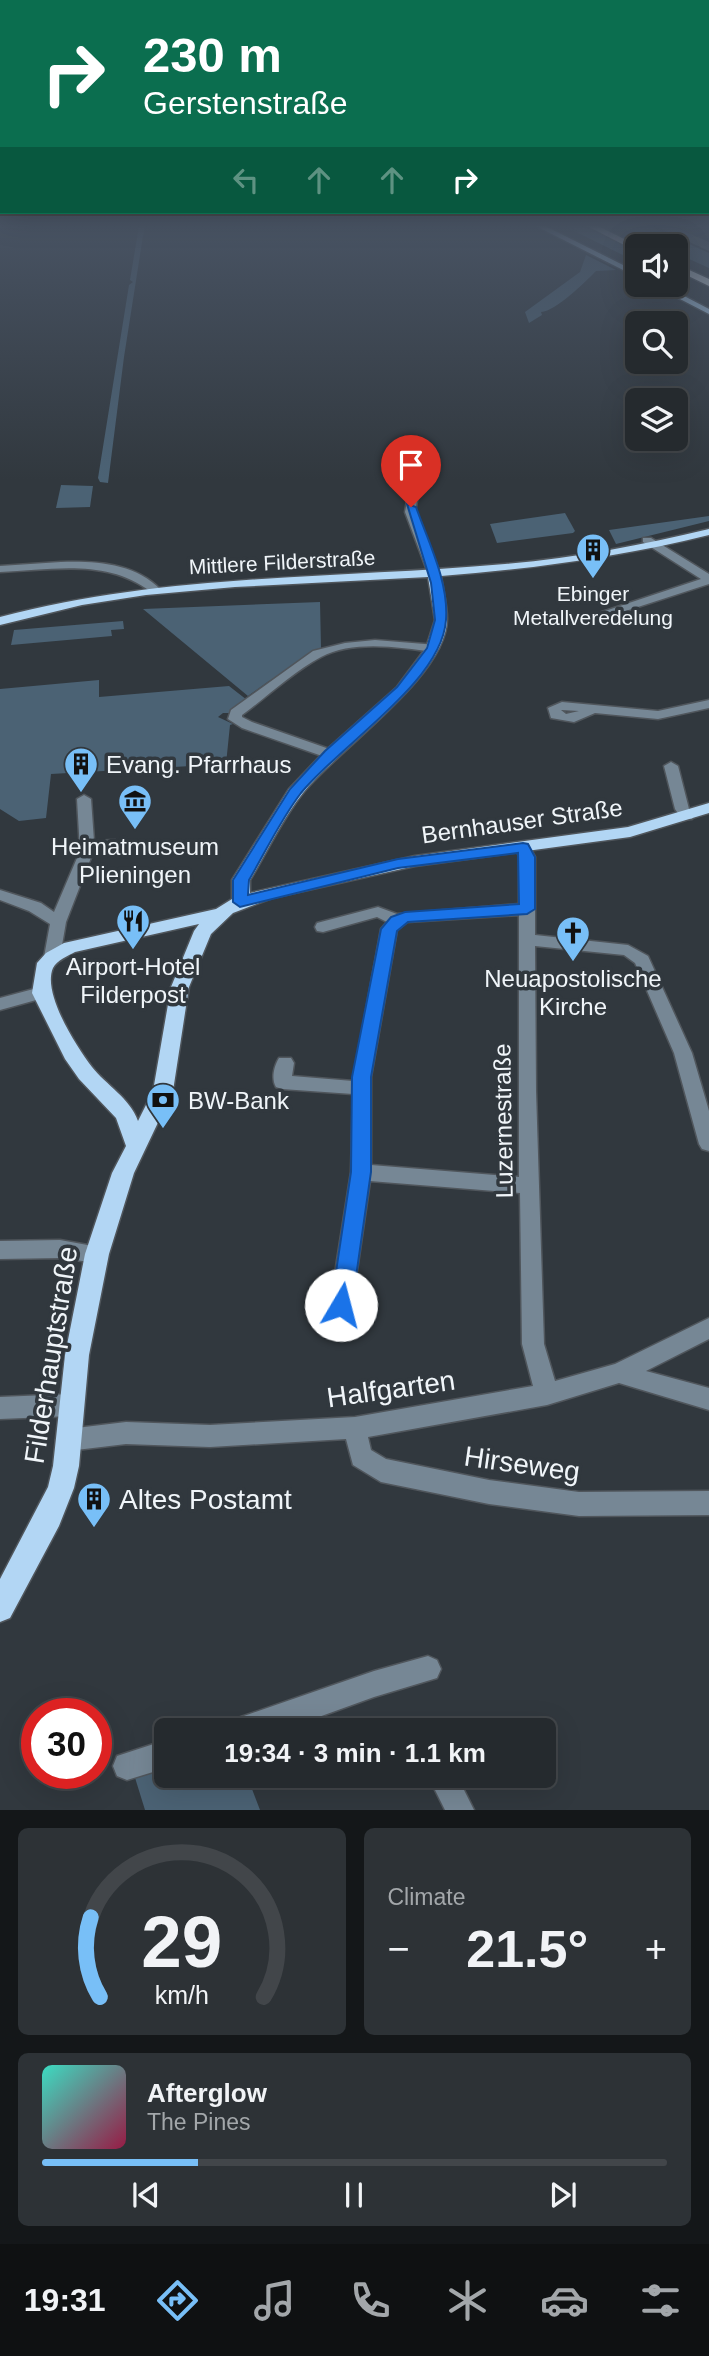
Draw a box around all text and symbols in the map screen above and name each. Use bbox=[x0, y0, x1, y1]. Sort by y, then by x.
icon: right bbox=[28, 28, 119, 119]
text: 230 m bbox=[143, 28, 282, 82]
text: Gerstenstraße bbox=[143, 85, 348, 121]
icon: left bbox=[227, 161, 265, 199]
icon: ahead bbox=[300, 161, 338, 199]
icon: ahead bbox=[373, 161, 411, 199]
icon: right bbox=[446, 161, 484, 199]
map controls bbox=[625, 234, 688, 451]
button: sound bbox=[625, 234, 688, 297]
button: search bbox=[625, 311, 688, 374]
button: layers bbox=[625, 388, 688, 451]
pin bbox=[381, 435, 441, 507]
icon: arrive bbox=[392, 446, 430, 484]
building icon: Ebinger Metallveredelung bbox=[574, 531, 612, 580]
street label: Mittlere Filderstraße bbox=[188, 546, 376, 578]
place label: Ebinger Metallveredelung bbox=[513, 582, 673, 629]
building icon: Evang. Pfarrhaus bbox=[62, 745, 100, 794]
place label: Evang. Pfarrhaus bbox=[106, 751, 291, 778]
museum icon: Heimatmuseum Plieningen bbox=[116, 782, 154, 831]
street label: Bernhauser Straße bbox=[420, 794, 624, 848]
place label: Heimatmuseum Plieningen bbox=[51, 833, 219, 888]
restaurant icon: Airport-Hotel Filderpost bbox=[114, 902, 152, 951]
church icon: Neuapostolische Kirche bbox=[554, 914, 592, 963]
place label: Airport-Hotel Filderpost bbox=[66, 953, 200, 1008]
place label: Neuapostolische Kirche bbox=[484, 965, 662, 1020]
street label: Luzernestraße bbox=[488, 1043, 518, 1199]
bank icon: BW-Bank bbox=[144, 1081, 182, 1130]
place label: BW-Bank bbox=[188, 1087, 290, 1114]
street label: Filderhauptstraße bbox=[19, 1244, 83, 1466]
position arrow bbox=[304, 1268, 378, 1342]
street label: Halfgarten bbox=[325, 1365, 457, 1413]
street label: Hirseweg bbox=[462, 1441, 582, 1487]
building icon: Altes Postamt bbox=[75, 1480, 113, 1529]
place label: Altes Postamt bbox=[119, 1484, 292, 1515]
speed limit sign: 30 bbox=[21, 1698, 112, 1789]
text: 19:34 · 3 min · 1.1 km bbox=[224, 1738, 486, 1768]
text: Climate bbox=[388, 1884, 465, 1910]
text: 29 bbox=[141, 1902, 222, 1983]
text: 21.5° bbox=[466, 1920, 588, 1978]
text: − bbox=[388, 1928, 410, 1970]
text: + bbox=[645, 1928, 667, 1970]
text: km/h bbox=[155, 1981, 209, 2009]
text: Afterglow bbox=[147, 2078, 267, 2108]
text: The Pines bbox=[147, 2109, 251, 2135]
icon: previous bbox=[127, 2176, 165, 2214]
icon: pause bbox=[335, 2176, 373, 2214]
icon: next bbox=[544, 2176, 582, 2214]
icon: directions bbox=[153, 2276, 202, 2325]
icon: music bbox=[250, 2276, 299, 2325]
icon: phone bbox=[346, 2276, 395, 2325]
icon: climate bbox=[443, 2276, 492, 2325]
icon: car bbox=[540, 2276, 589, 2325]
icon: filters bbox=[636, 2276, 685, 2325]
text: 19:31 bbox=[24, 2282, 106, 2318]

